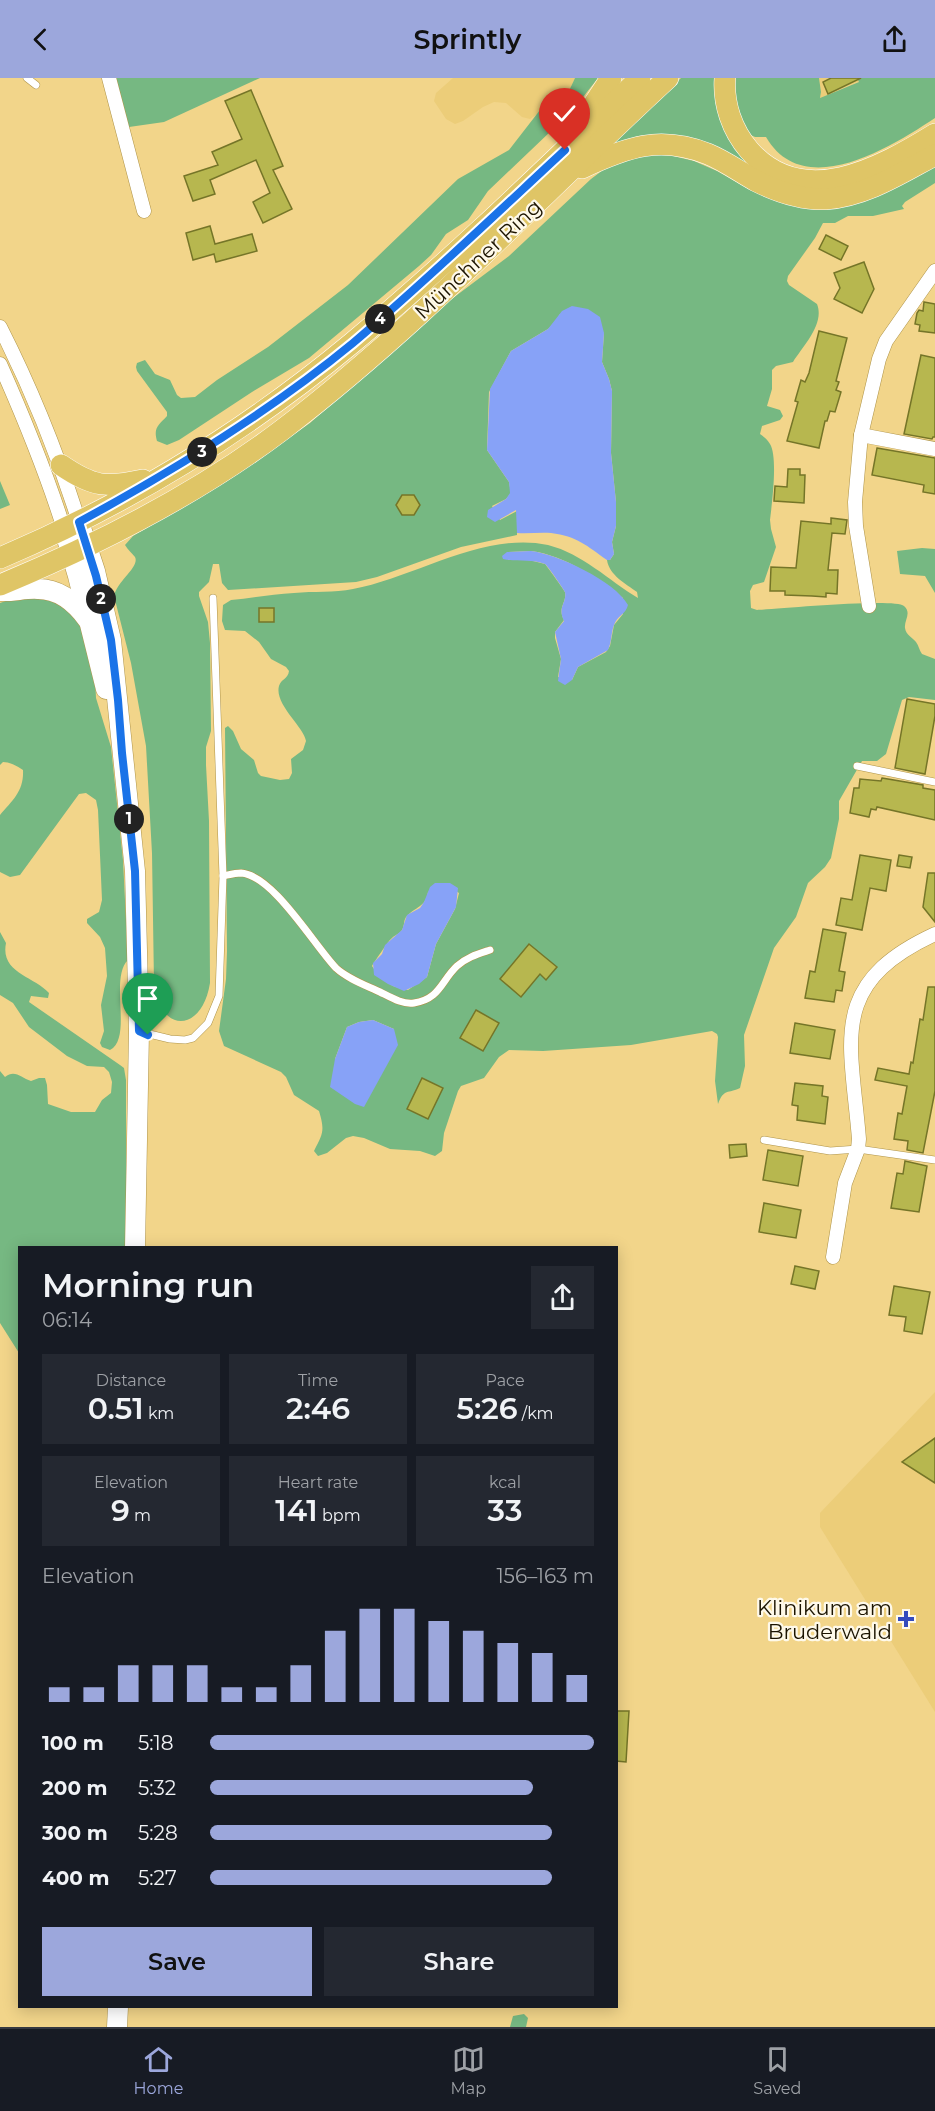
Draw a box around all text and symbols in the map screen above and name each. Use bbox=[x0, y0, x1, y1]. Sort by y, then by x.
icon: back bbox=[24, 23, 57, 56]
text: Sprintly bbox=[414, 23, 521, 56]
icon: share bbox=[878, 23, 911, 56]
pin bbox=[539, 88, 590, 150]
icon: check bbox=[548, 97, 581, 130]
street label: Münchner Ring bbox=[409, 194, 547, 324]
pin: 4 bbox=[365, 304, 395, 334]
text: 4 bbox=[374, 309, 386, 328]
pin: 3 bbox=[187, 437, 217, 467]
text: 3 bbox=[197, 442, 207, 461]
pin: 2 bbox=[86, 584, 116, 614]
text: 2 bbox=[96, 589, 106, 608]
pin: 1 bbox=[114, 804, 144, 834]
text: 1 bbox=[126, 809, 132, 828]
pin bbox=[122, 973, 173, 1035]
icon: arrive bbox=[131, 982, 164, 1015]
text: Morning run bbox=[42, 1265, 254, 1305]
button: share bbox=[531, 1266, 594, 1329]
text: 06:14 bbox=[42, 1308, 92, 1332]
text: Distance bbox=[96, 1371, 166, 1390]
text: Time bbox=[298, 1371, 338, 1390]
text: Pace bbox=[485, 1371, 525, 1390]
text: 0.51 bbox=[88, 1390, 144, 1427]
text: 2:46 bbox=[286, 1390, 350, 1427]
text: 5:26 bbox=[456, 1390, 518, 1427]
text: km bbox=[144, 1404, 174, 1423]
text: /km bbox=[518, 1404, 554, 1423]
text: Elevation bbox=[94, 1473, 168, 1492]
text: Heart rate bbox=[278, 1473, 358, 1492]
text: kcal bbox=[489, 1473, 521, 1492]
text: 9 bbox=[111, 1492, 130, 1529]
text: 141 bbox=[275, 1492, 318, 1529]
text: 33 bbox=[488, 1492, 522, 1529]
text: m bbox=[130, 1506, 151, 1525]
text: bpm bbox=[318, 1506, 361, 1525]
text: Elevation bbox=[42, 1564, 134, 1588]
text: 156–163 m bbox=[496, 1564, 594, 1588]
place label: Klinikum am Bruderwald bbox=[757, 1595, 892, 1644]
marker: Klinikum am Bruderwald bbox=[897, 1610, 915, 1628]
text: 100 m bbox=[42, 1731, 104, 1755]
text: 5:18 bbox=[138, 1731, 174, 1755]
text: 200 m bbox=[42, 1776, 108, 1800]
text: 5:32 bbox=[138, 1776, 176, 1800]
text: 300 m bbox=[42, 1821, 108, 1845]
text: 5:28 bbox=[138, 1821, 178, 1845]
text: 400 m bbox=[42, 1866, 110, 1890]
text: 5:27 bbox=[138, 1866, 177, 1890]
button: Save bbox=[42, 1927, 312, 1996]
button: Share bbox=[324, 1927, 594, 1996]
tab: Home bbox=[134, 2043, 183, 2098]
tab: Map bbox=[451, 2043, 486, 2098]
tab: Saved bbox=[753, 2043, 801, 2098]

